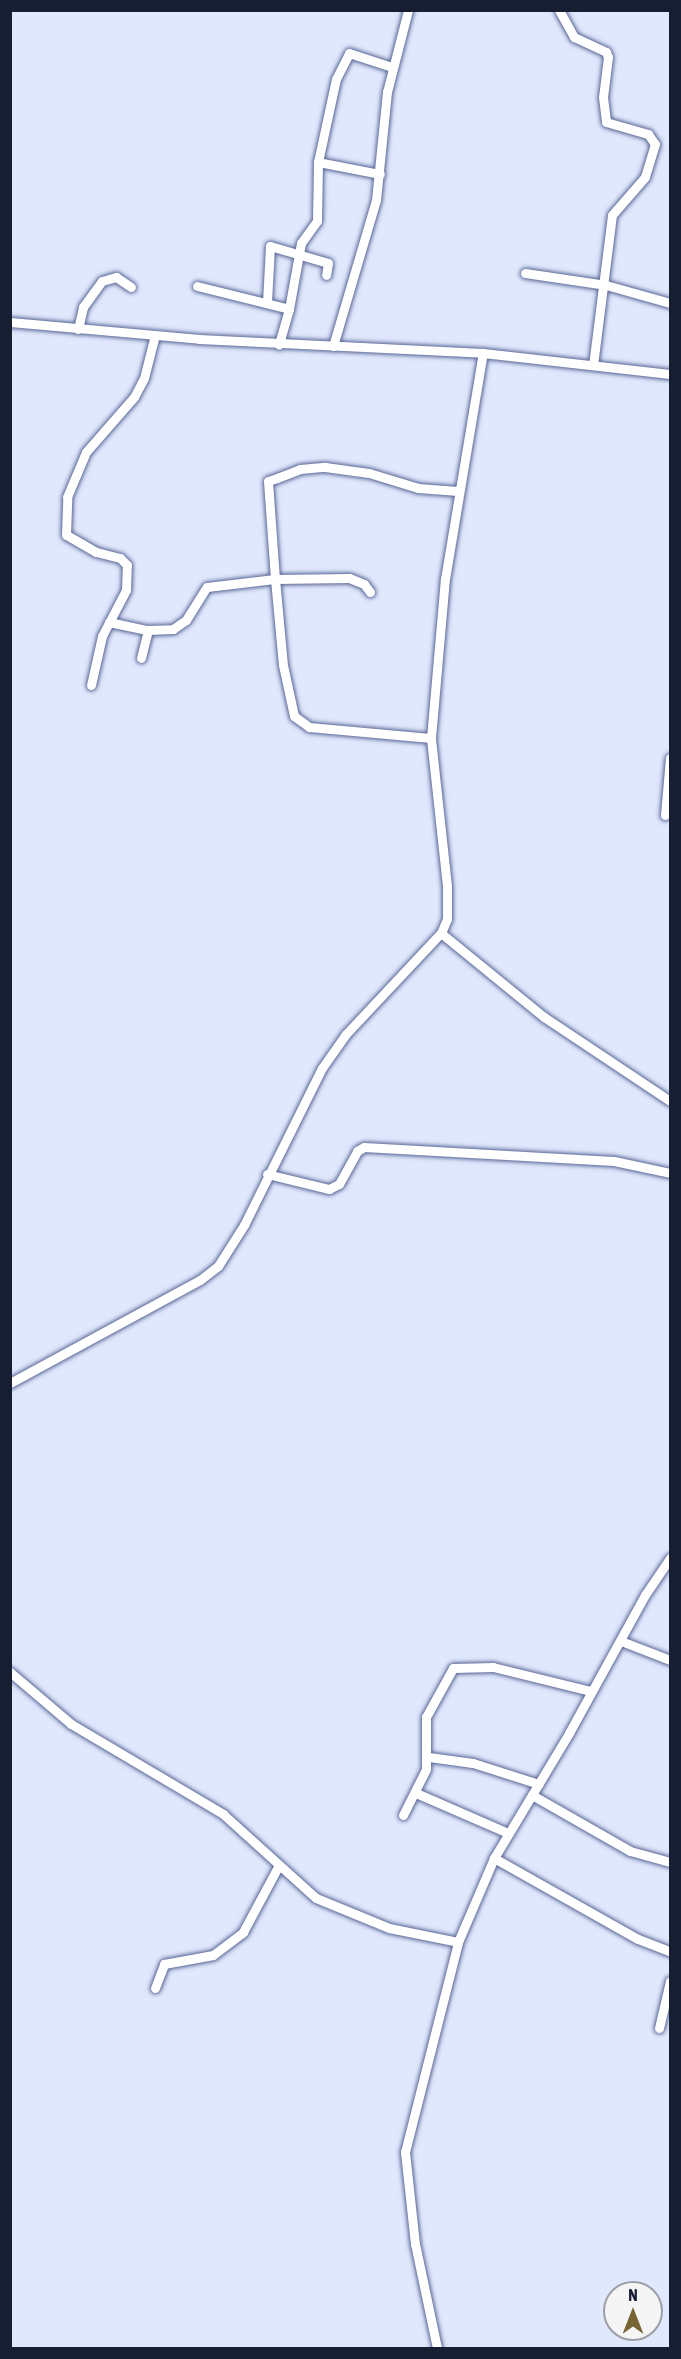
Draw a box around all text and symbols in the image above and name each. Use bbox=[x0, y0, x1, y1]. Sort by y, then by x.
north arrow bbox=[603, 2281, 663, 2341]
text: N bbox=[628, 2286, 638, 2304]

